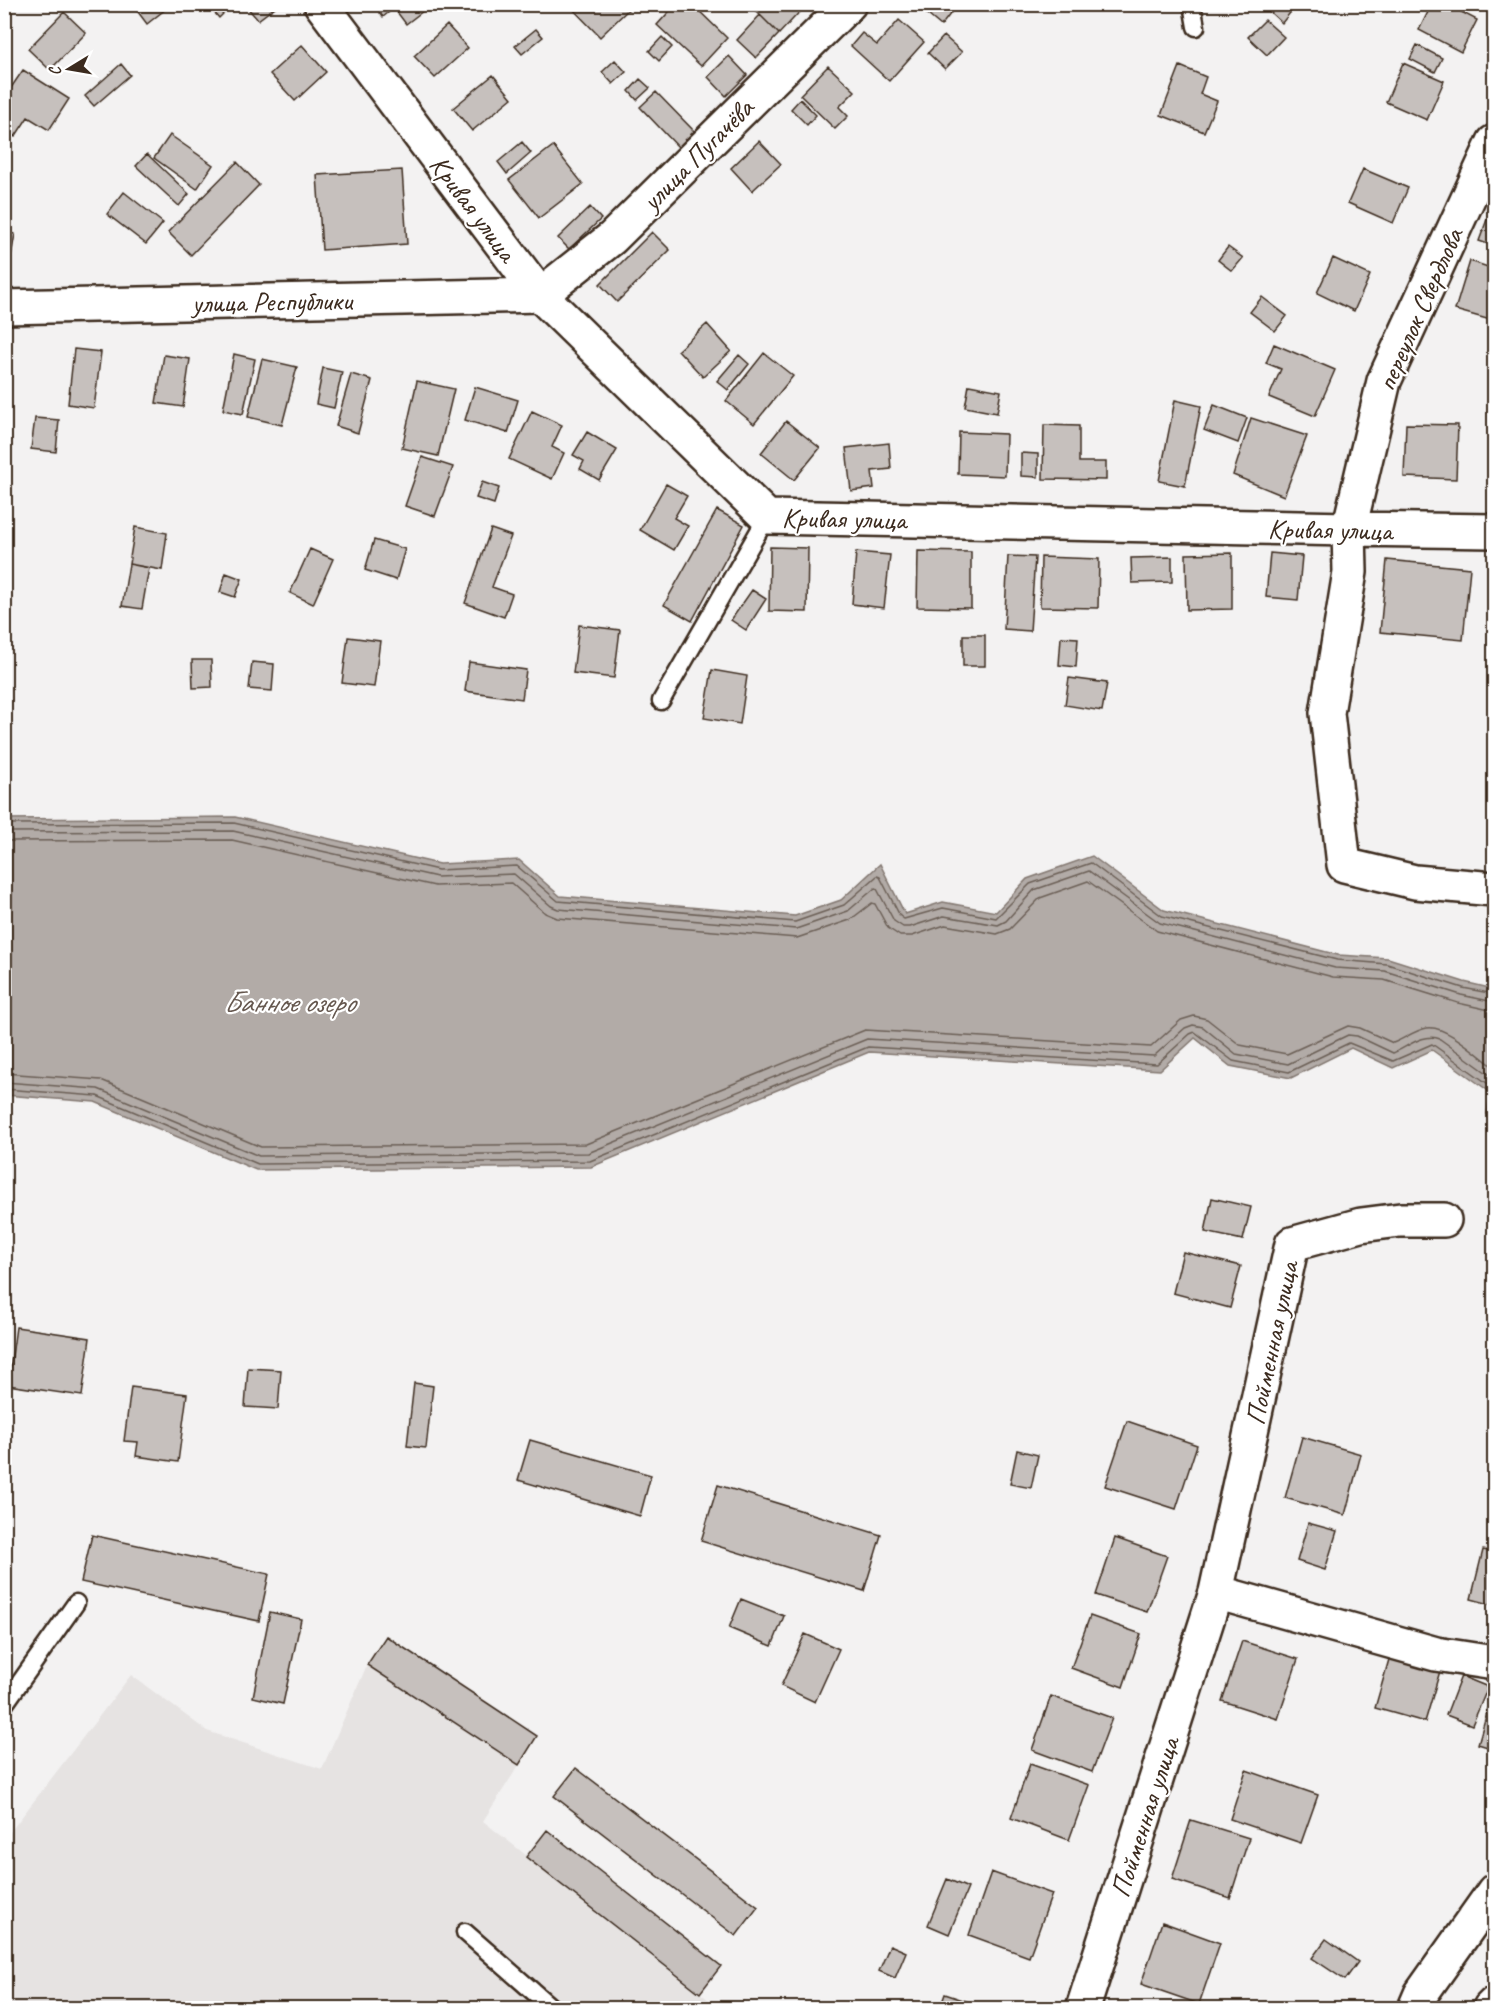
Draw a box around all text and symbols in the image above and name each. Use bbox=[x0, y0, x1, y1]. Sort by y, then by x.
north arrow bbox=[39, 39, 99, 99]
text: С bbox=[44, 64, 66, 77]
street label: улица Пугачёва bbox=[632, 90, 762, 219]
street label: Кривая улица bbox=[422, 148, 527, 271]
street label: переулок Свердлова bbox=[1368, 221, 1472, 396]
street label: улица Республики bbox=[190, 283, 354, 320]
street label: Кривая улица bbox=[782, 500, 909, 537]
street label: Кривая улица bbox=[1268, 511, 1395, 548]
water label: Банное озеро bbox=[224, 983, 358, 1021]
street label: Пойменная улица bbox=[1237, 1256, 1306, 1428]
street label: Пойменная улица bbox=[1102, 1730, 1188, 1902]

